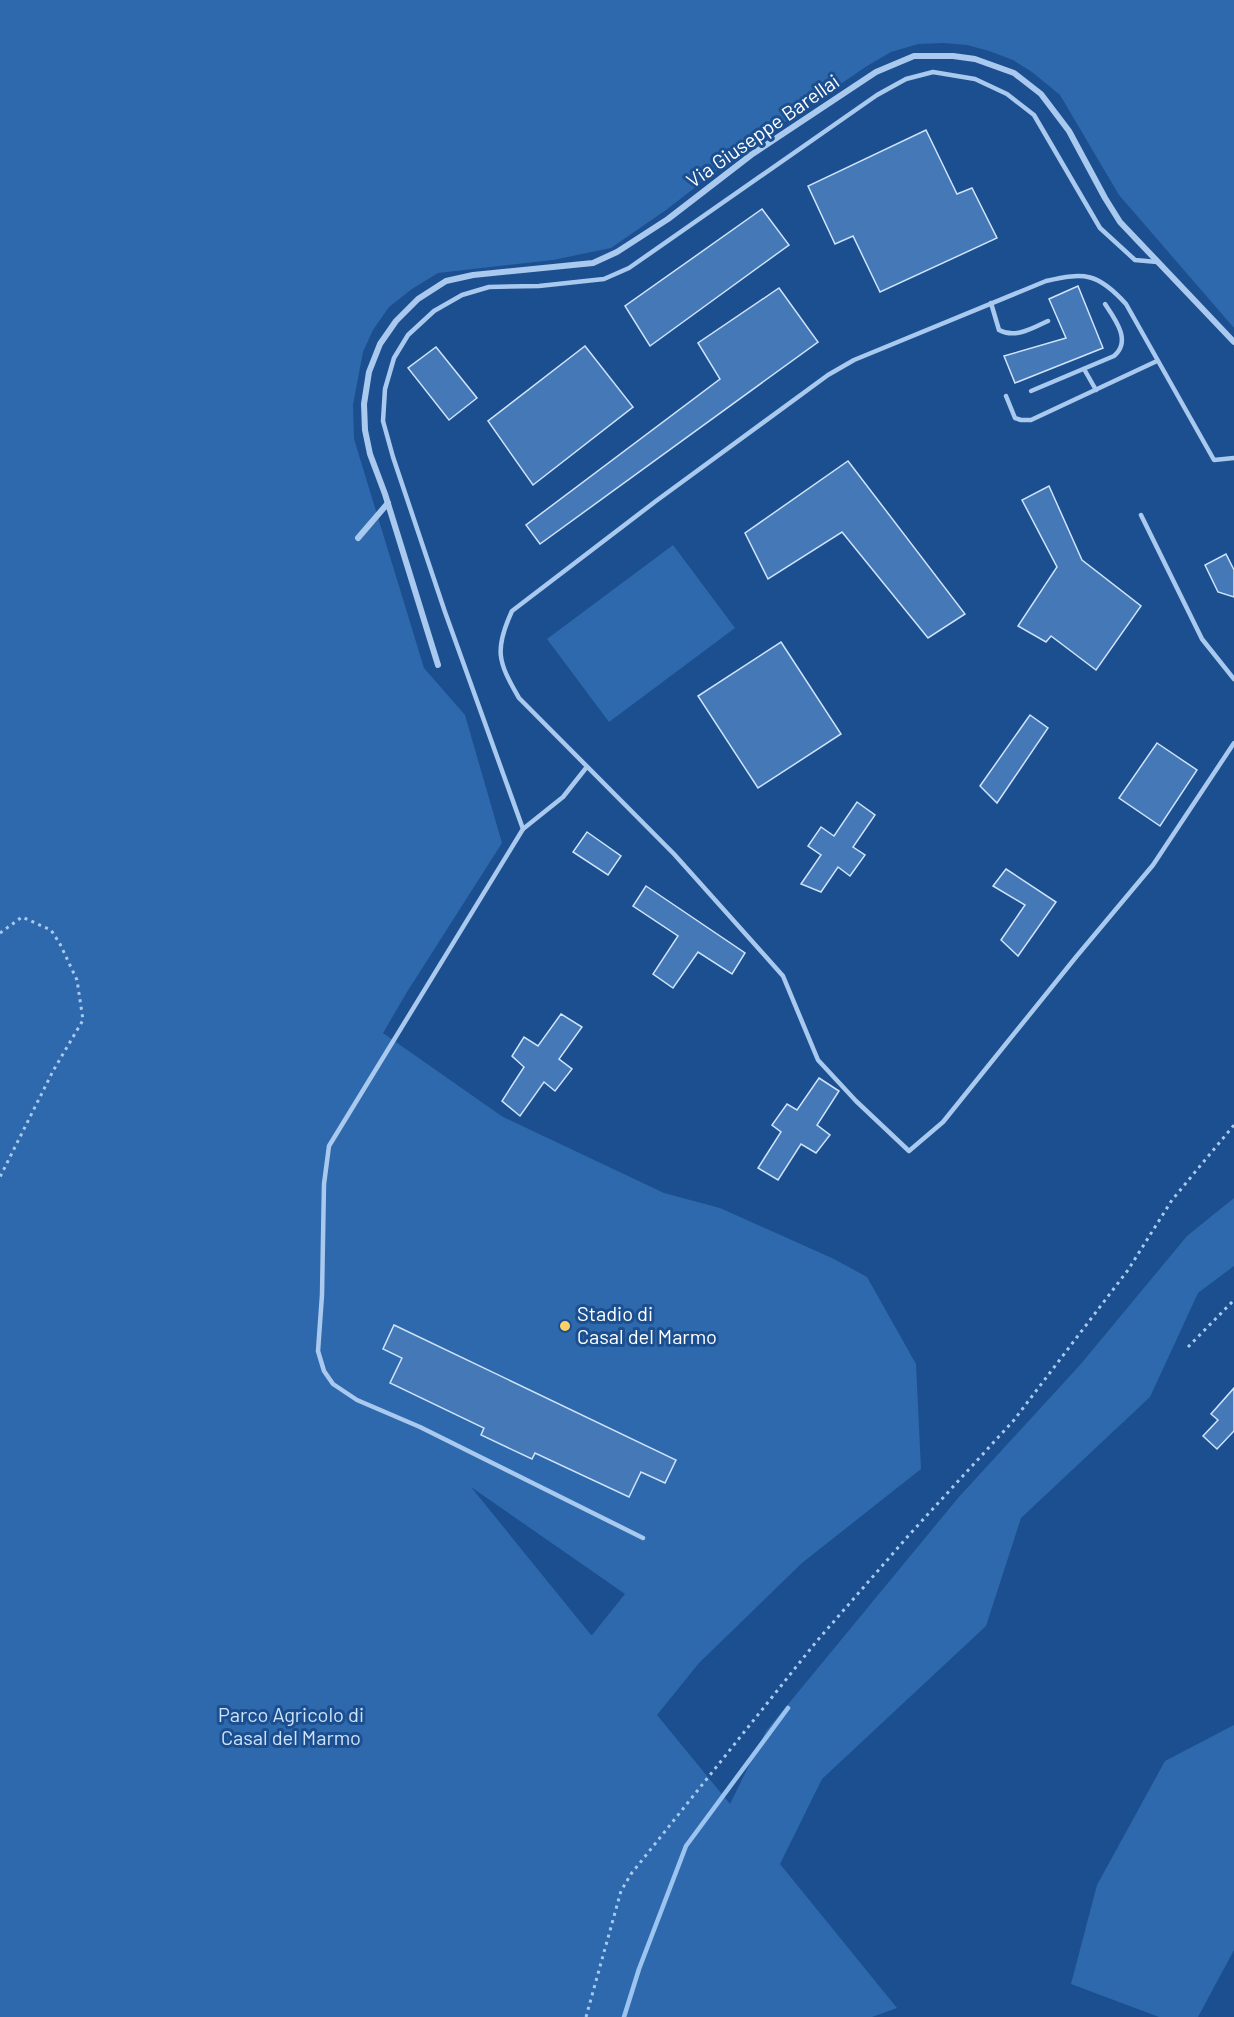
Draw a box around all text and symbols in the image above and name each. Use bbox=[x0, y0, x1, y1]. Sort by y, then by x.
street label: Via Giuseppe Barellai bbox=[681, 68, 843, 192]
place label: Stadio di Casal del Marmo bbox=[577, 1301, 717, 1348]
marker: Stadio di Casal del Marmo bbox=[558, 1319, 572, 1333]
park label: Parco Agricolo di Casal del Marmo bbox=[218, 1702, 364, 1749]

